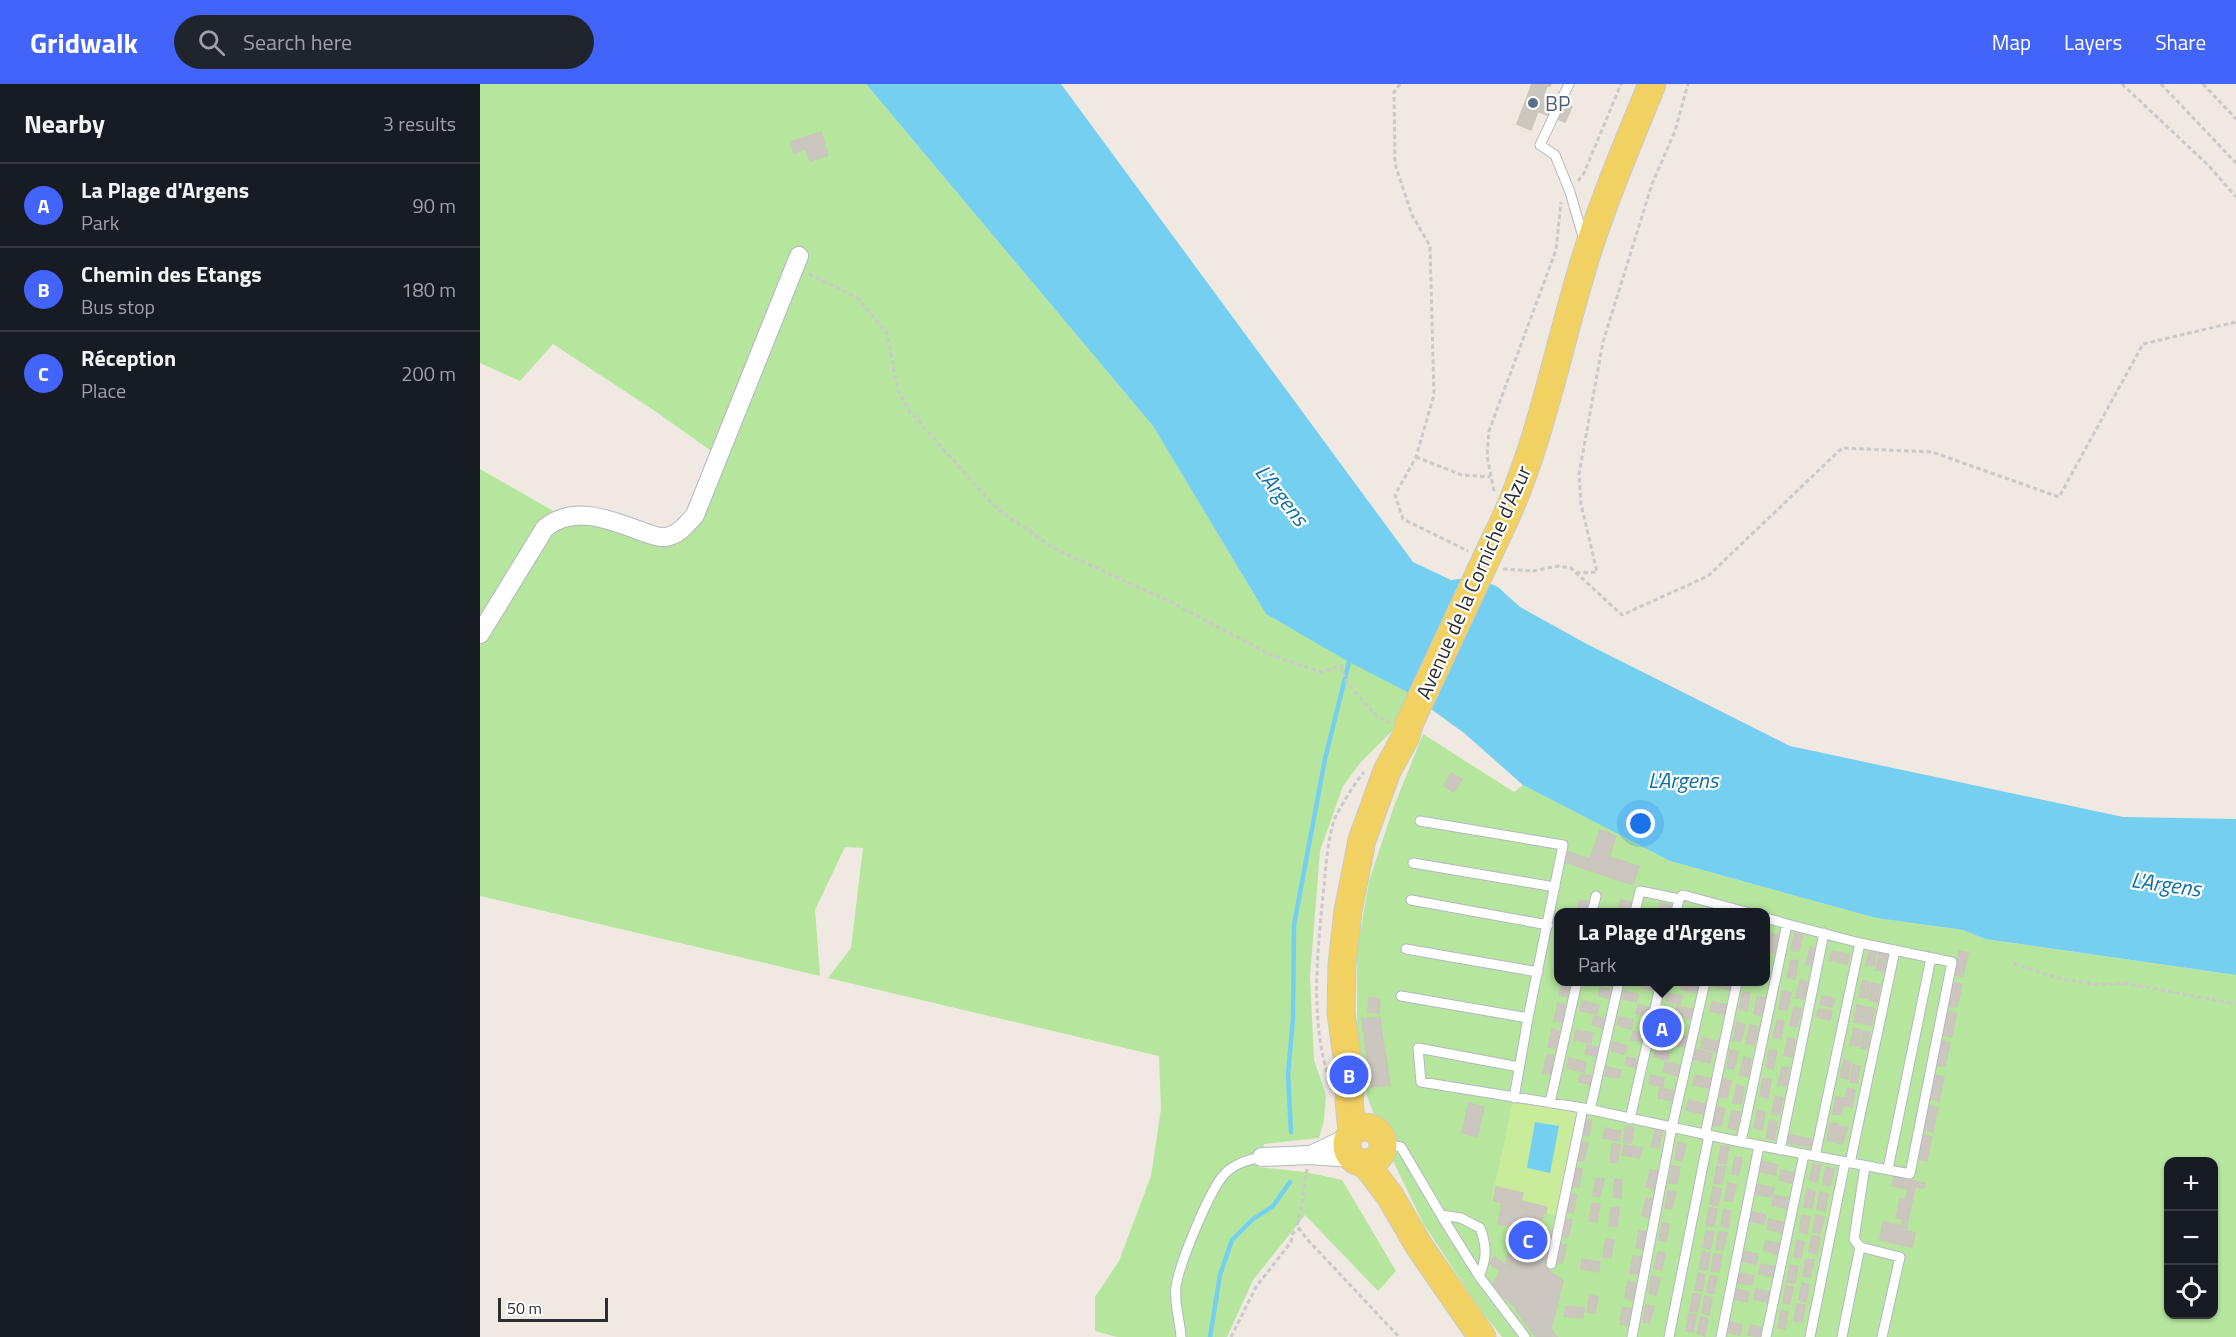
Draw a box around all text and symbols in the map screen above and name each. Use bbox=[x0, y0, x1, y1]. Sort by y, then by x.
search box bbox=[174, 15, 594, 69]
text: Gridwalk bbox=[30, 21, 138, 64]
text: Search here bbox=[243, 25, 352, 59]
icon: search bbox=[195, 26, 228, 59]
text: Map bbox=[1992, 26, 2031, 58]
text: Layers bbox=[2064, 26, 2122, 58]
text: Share bbox=[2155, 26, 2206, 58]
place label: BP bbox=[1545, 87, 1570, 119]
marker: BP bbox=[1526, 96, 1540, 110]
text: Nearby bbox=[24, 104, 105, 143]
text: 3 results bbox=[383, 108, 456, 139]
text: La Plage d'Argens bbox=[81, 173, 249, 207]
text: A bbox=[37, 190, 50, 221]
text: 90 m bbox=[412, 190, 456, 221]
text: Park bbox=[81, 207, 119, 238]
text: Chemin des Etangs bbox=[81, 257, 262, 291]
text: B bbox=[37, 274, 50, 305]
text: 180 m bbox=[401, 274, 456, 305]
text: Bus stop bbox=[81, 291, 155, 322]
text: Réception bbox=[81, 341, 176, 375]
text: C bbox=[38, 358, 49, 389]
text: 200 m bbox=[401, 358, 456, 389]
text: Place bbox=[81, 375, 126, 406]
water label: L'Argens bbox=[1247, 457, 1318, 534]
street label: Avenue de la Corniche d'Azur bbox=[1407, 460, 1539, 704]
water label: L'Argens bbox=[1648, 763, 1720, 797]
your location bbox=[1626, 809, 1655, 838]
water label: L'Argens bbox=[2129, 862, 2205, 906]
popup bbox=[1554, 908, 1770, 986]
text: La Plage d'Argens bbox=[1578, 915, 1746, 949]
text: Park bbox=[1578, 949, 1616, 980]
pin: A bbox=[1642, 1006, 1682, 1050]
pin: B bbox=[1330, 1052, 1368, 1098]
map controls bbox=[2164, 1157, 2218, 1319]
button: + bbox=[2164, 1157, 2218, 1211]
button: − bbox=[2164, 1211, 2218, 1265]
pin: C bbox=[1508, 1218, 1548, 1262]
button: locate bbox=[2164, 1265, 2218, 1319]
scale bar bbox=[498, 1295, 608, 1322]
text: 50 m bbox=[507, 1296, 542, 1320]

